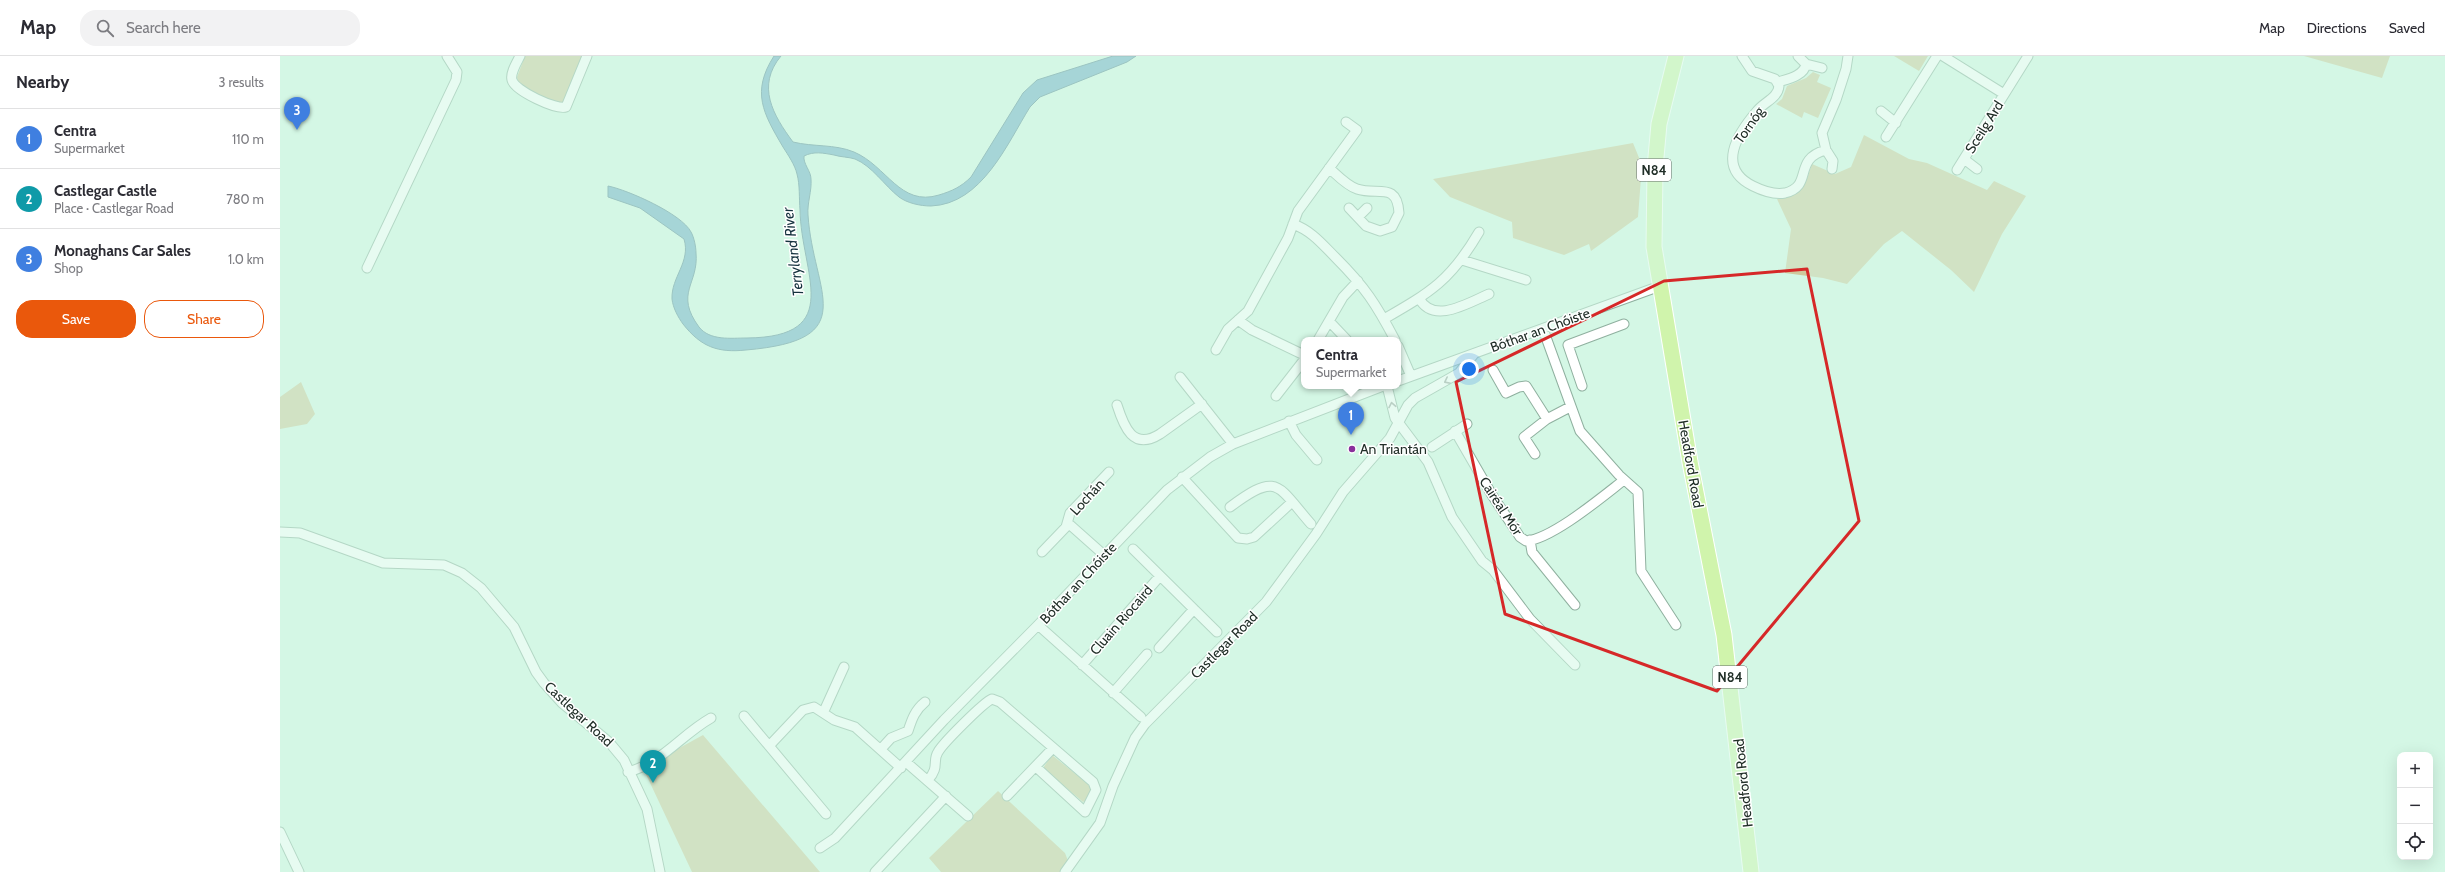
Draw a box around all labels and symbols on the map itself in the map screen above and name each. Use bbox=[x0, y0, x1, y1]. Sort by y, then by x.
pin: 3 bbox=[284, 97, 310, 130]
street label: Sceilg Ard bbox=[1961, 97, 2007, 157]
street label: Tornóg bbox=[1730, 102, 1769, 147]
road number: N84 bbox=[1637, 159, 1671, 181]
water label: Terryland River bbox=[778, 205, 807, 297]
street label: Bóthar an Chóiste bbox=[1488, 304, 1592, 356]
your location bbox=[1459, 359, 1479, 379]
one-way arrow bbox=[1443, 376, 1451, 384]
pin: 1 bbox=[1338, 402, 1364, 435]
one-way arrow bbox=[1389, 402, 1397, 408]
street label: Headford Road bbox=[1674, 419, 1708, 509]
place label: An Triantán bbox=[1360, 440, 1427, 458]
marker: An Triantán bbox=[1347, 444, 1357, 454]
street label: Cairéal Mór bbox=[1475, 473, 1527, 539]
street label: Lochán bbox=[1066, 475, 1108, 519]
street label: Bóthar an Chóiste bbox=[1036, 539, 1120, 627]
street label: Cluain Riocaird bbox=[1086, 581, 1156, 659]
street label: Castlegar Road bbox=[1187, 608, 1261, 682]
road number: N84 bbox=[1713, 666, 1747, 688]
street label: Castlegar Road bbox=[541, 677, 617, 751]
street label: Headford Road bbox=[1729, 738, 1757, 828]
pin: 2 bbox=[640, 750, 666, 783]

